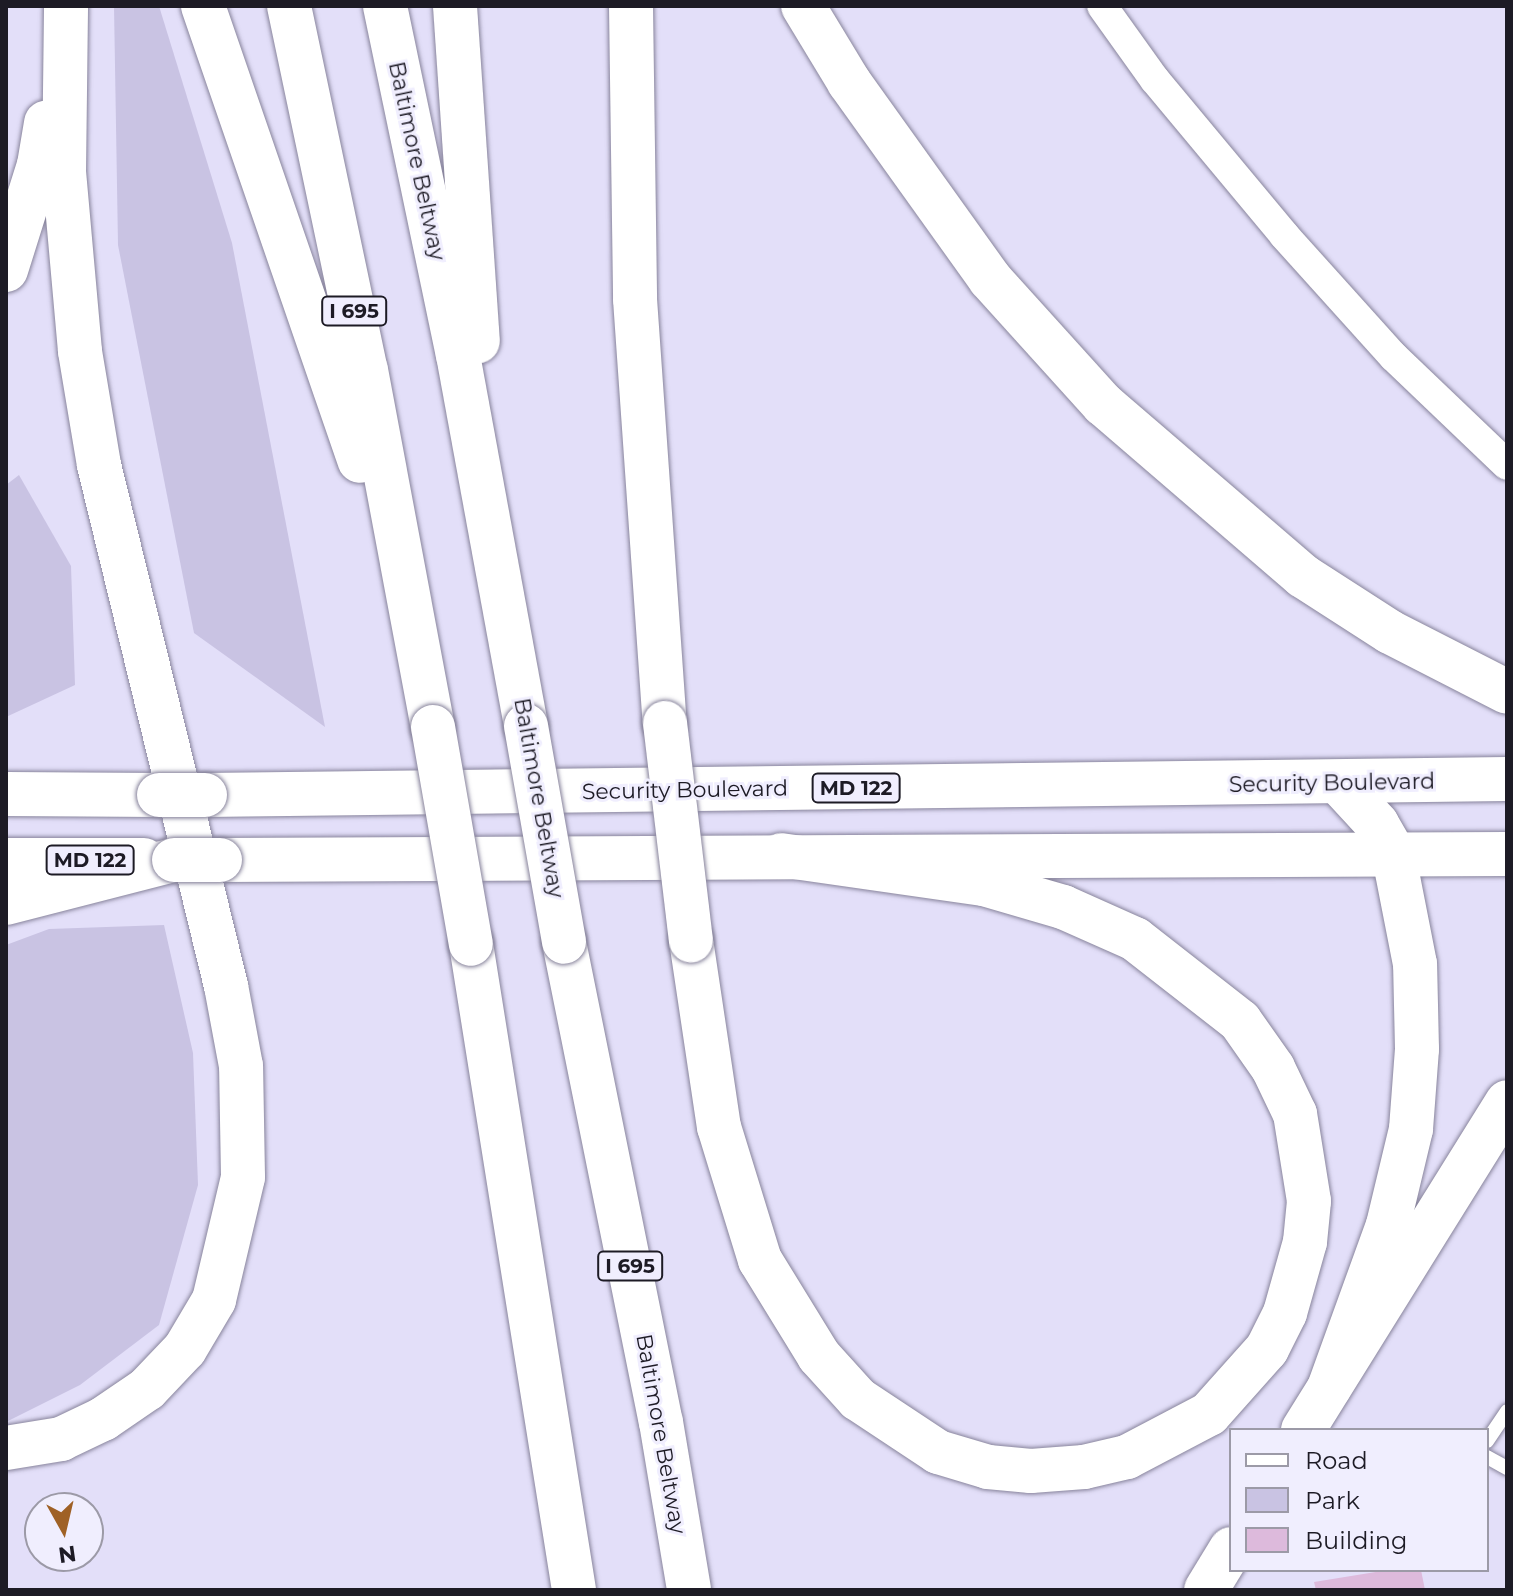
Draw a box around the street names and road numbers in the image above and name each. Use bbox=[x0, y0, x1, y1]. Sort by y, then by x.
street label: Baltimore Beltway bbox=[383, 59, 451, 263]
road number: I 695 bbox=[320, 295, 388, 327]
street label: Baltimore Beltway bbox=[508, 696, 570, 900]
street label: Security Boulevard bbox=[1229, 768, 1435, 798]
road number: MD 122 bbox=[810, 772, 902, 804]
street label: Security Boulevard bbox=[582, 775, 788, 805]
road number: MD 122 bbox=[44, 844, 136, 876]
road number: I 695 bbox=[596, 1250, 664, 1282]
street label: Baltimore Beltway bbox=[630, 1332, 692, 1536]

